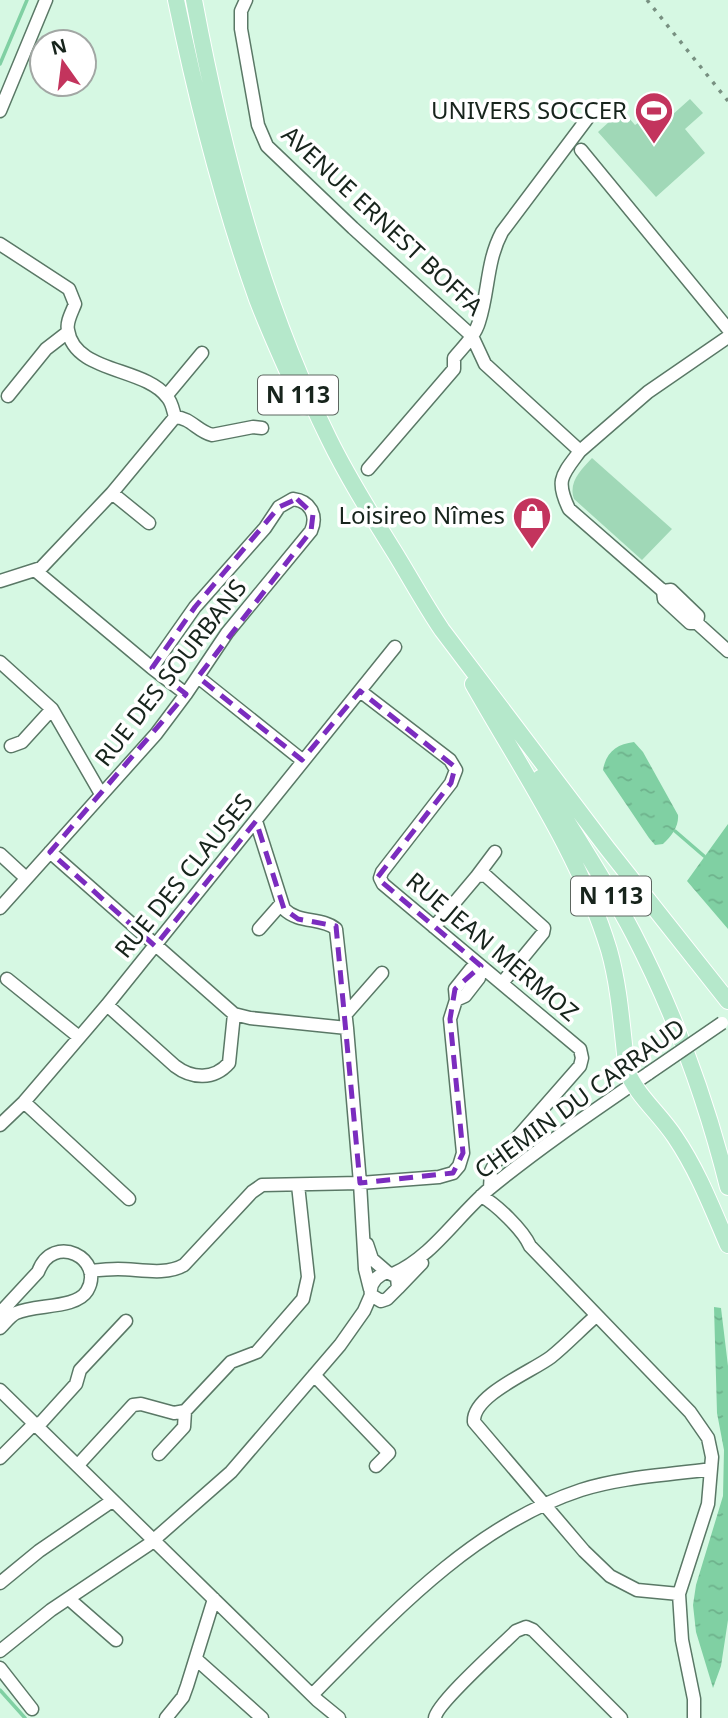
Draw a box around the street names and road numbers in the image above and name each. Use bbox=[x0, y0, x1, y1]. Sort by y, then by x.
street label: AVENUE ERNEST BOFFA bbox=[275, 118, 491, 323]
road number: N 113 bbox=[258, 376, 338, 414]
street label: RUE DES SOURBANS bbox=[86, 572, 253, 772]
street label: RUE DES CLAUSES bbox=[106, 786, 259, 964]
street label: RUE JEAN MERMOZ bbox=[400, 864, 586, 1028]
road number: N 113 bbox=[571, 876, 651, 916]
street label: CHEMIN DU CARRAUD bbox=[467, 1010, 691, 1185]

